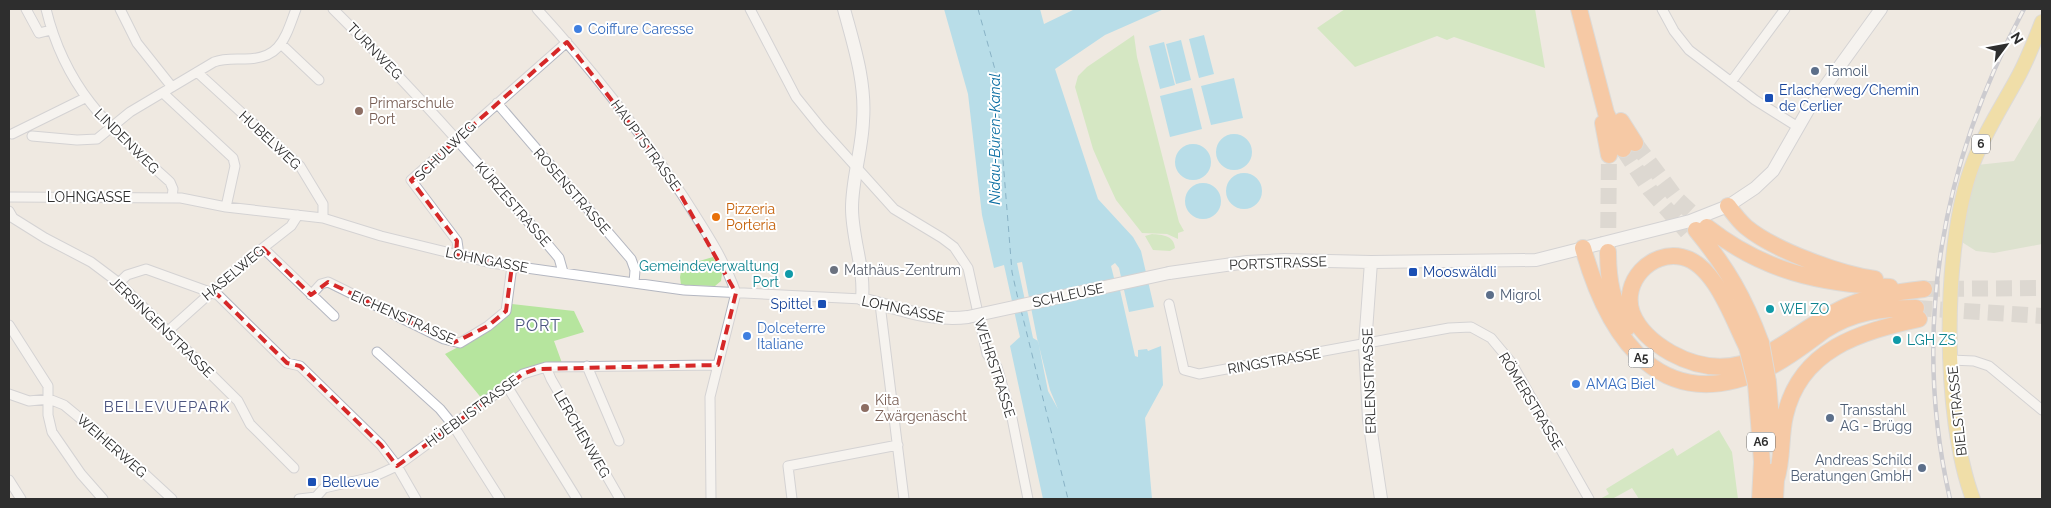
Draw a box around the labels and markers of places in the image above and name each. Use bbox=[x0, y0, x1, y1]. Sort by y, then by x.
place label: Coiffure Caresse bbox=[588, 21, 694, 37]
marker: Coiffure Caresse bbox=[572, 23, 584, 35]
place label: Tamoil bbox=[1825, 63, 1868, 79]
marker: Tamoil bbox=[1809, 65, 1821, 77]
place label: Erlacherweg/Chemin de Cerlier bbox=[1779, 82, 1919, 114]
marker: Erlacherweg/Chemin de Cerlier bbox=[1763, 92, 1775, 104]
place label: Primarschule Port bbox=[369, 95, 454, 127]
marker: Primarschule Port bbox=[353, 105, 365, 117]
place label: Pizzeria Porteria bbox=[726, 201, 776, 233]
marker: Pizzeria Porteria bbox=[710, 211, 722, 223]
place label: Gemeindeverwaltung Port bbox=[639, 258, 779, 290]
place label: Mathäus-Zentrum bbox=[844, 262, 961, 278]
marker: Mathäus-Zentrum bbox=[828, 264, 840, 276]
place label: Mooswäldli bbox=[1423, 264, 1497, 280]
marker: Mooswäldli bbox=[1407, 266, 1419, 278]
marker: Gemeindeverwaltung Port bbox=[783, 268, 795, 280]
place label: Migrol bbox=[1500, 287, 1541, 303]
marker: Migrol bbox=[1484, 289, 1496, 301]
place label: Spittel bbox=[771, 296, 812, 312]
marker: Spittel bbox=[816, 298, 828, 310]
place label: WEI ZO bbox=[1780, 301, 1829, 317]
marker: WEI ZO bbox=[1764, 303, 1776, 315]
place label: Dolceterre Italiane bbox=[757, 320, 826, 352]
marker: Dolceterre Italiane bbox=[741, 330, 753, 342]
place label: LGH ZS bbox=[1907, 332, 1956, 348]
marker: LGH ZS bbox=[1891, 334, 1903, 346]
place label: AMAG Biel bbox=[1586, 376, 1655, 392]
marker: AMAG Biel bbox=[1570, 378, 1582, 390]
place label: Kita Zwärgenäscht bbox=[875, 392, 967, 424]
marker: Kita Zwärgenäscht bbox=[859, 402, 871, 414]
place label: Transstahl AG - Brügg bbox=[1840, 402, 1912, 434]
marker: Transstahl AG - Brügg bbox=[1824, 412, 1836, 424]
place label: Andreas Schild Beratungen GmbH bbox=[1790, 452, 1912, 484]
marker: Andreas Schild Beratungen GmbH bbox=[1916, 462, 1928, 474]
place label: Bellevue bbox=[322, 474, 379, 490]
marker: Bellevue bbox=[306, 476, 318, 488]

